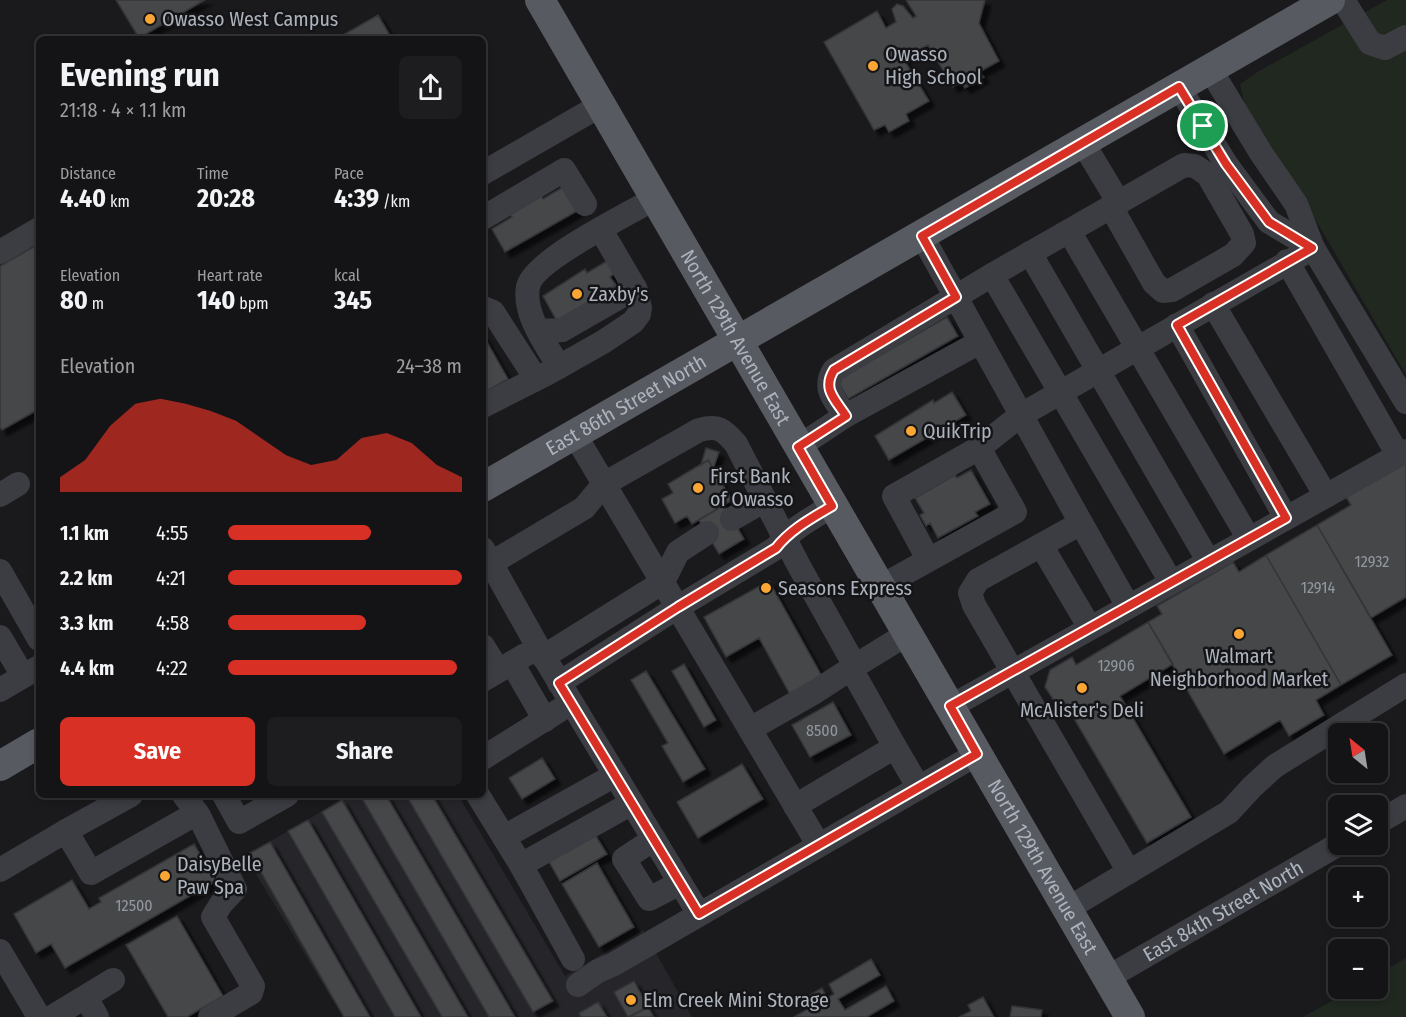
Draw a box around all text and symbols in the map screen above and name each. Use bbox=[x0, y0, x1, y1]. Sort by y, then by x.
place label: Owasso West Campus bbox=[162, 7, 338, 31]
marker: Owasso West Campus bbox=[143, 12, 157, 26]
place label: Owasso High School bbox=[885, 42, 982, 89]
text: Evening run bbox=[60, 55, 220, 95]
button: share bbox=[399, 56, 462, 119]
marker: Owasso High School bbox=[866, 59, 880, 73]
text: 21:18 · 4 × 1.1 km bbox=[60, 98, 186, 122]
pin bbox=[1177, 100, 1228, 151]
icon: arrive bbox=[1186, 109, 1219, 142]
text: Distance bbox=[60, 164, 116, 183]
text: Time bbox=[197, 164, 229, 183]
text: Pace bbox=[334, 164, 364, 183]
text: 4.40 bbox=[60, 183, 106, 214]
text: 20:28 bbox=[197, 183, 255, 214]
text: 4:39 bbox=[334, 183, 379, 214]
text: km bbox=[106, 192, 130, 211]
text: /km bbox=[379, 192, 410, 211]
street label: North 129th Avenue East bbox=[676, 246, 796, 429]
text: Elevation bbox=[60, 266, 120, 285]
text: Heart rate bbox=[197, 266, 263, 285]
text: kcal bbox=[334, 266, 360, 285]
place label: Zaxby's bbox=[589, 282, 649, 306]
text: 80 bbox=[60, 285, 88, 316]
text: 140 bbox=[197, 285, 236, 316]
text: 345 bbox=[334, 285, 372, 316]
marker: Zaxby's bbox=[570, 287, 584, 301]
text: m bbox=[88, 294, 104, 313]
text: bpm bbox=[236, 294, 269, 313]
street label: East 86th Street North bbox=[542, 349, 710, 460]
text: Elevation bbox=[60, 354, 135, 378]
text: 24–38 m bbox=[397, 354, 462, 378]
place label: QuikTrip bbox=[923, 419, 992, 443]
marker: QuikTrip bbox=[904, 424, 918, 438]
place label: First Bank of Owasso bbox=[710, 464, 794, 511]
marker: First Bank of Owasso bbox=[691, 481, 705, 495]
text: 1.1 km bbox=[60, 521, 109, 545]
text: 4:55 bbox=[156, 521, 188, 545]
house number: 12932 bbox=[1355, 552, 1389, 571]
text: 2.2 km bbox=[60, 566, 113, 590]
text: 4:21 bbox=[156, 566, 186, 590]
place label: Seasons Express bbox=[778, 576, 912, 600]
house number: 12914 bbox=[1301, 578, 1336, 597]
marker: Seasons Express bbox=[759, 581, 773, 595]
text: 3.3 km bbox=[60, 611, 113, 635]
text: 4:58 bbox=[156, 611, 189, 635]
marker: Walmart Neighborhood Market bbox=[1232, 627, 1246, 641]
place label: Walmart Neighborhood Market bbox=[1150, 644, 1329, 691]
text: 4.4 km bbox=[60, 656, 114, 680]
text: 4:22 bbox=[156, 656, 188, 680]
house number: 12906 bbox=[1097, 656, 1135, 675]
marker: McAlister's Deli bbox=[1075, 681, 1089, 695]
place label: McAlister's Deli bbox=[1020, 698, 1144, 722]
button: Save bbox=[60, 717, 255, 786]
button: Share bbox=[267, 717, 462, 786]
house number: 8500 bbox=[806, 721, 838, 740]
north arrow bbox=[1328, 723, 1388, 783]
map controls bbox=[1328, 723, 1388, 999]
street label: North 129th Avenue East bbox=[983, 775, 1103, 959]
button: layers bbox=[1328, 795, 1388, 855]
place label: DaisyBelle Paw Spa bbox=[177, 852, 262, 899]
street label: East 84th Street North bbox=[1139, 855, 1307, 967]
button: + bbox=[1328, 867, 1388, 927]
marker: DaisyBelle Paw Spa bbox=[158, 869, 172, 883]
house number: 12500 bbox=[115, 896, 153, 915]
button: − bbox=[1328, 939, 1388, 999]
place label: Elm Creek Mini Storage bbox=[643, 988, 829, 1012]
marker: Elm Creek Mini Storage bbox=[624, 993, 638, 1007]

